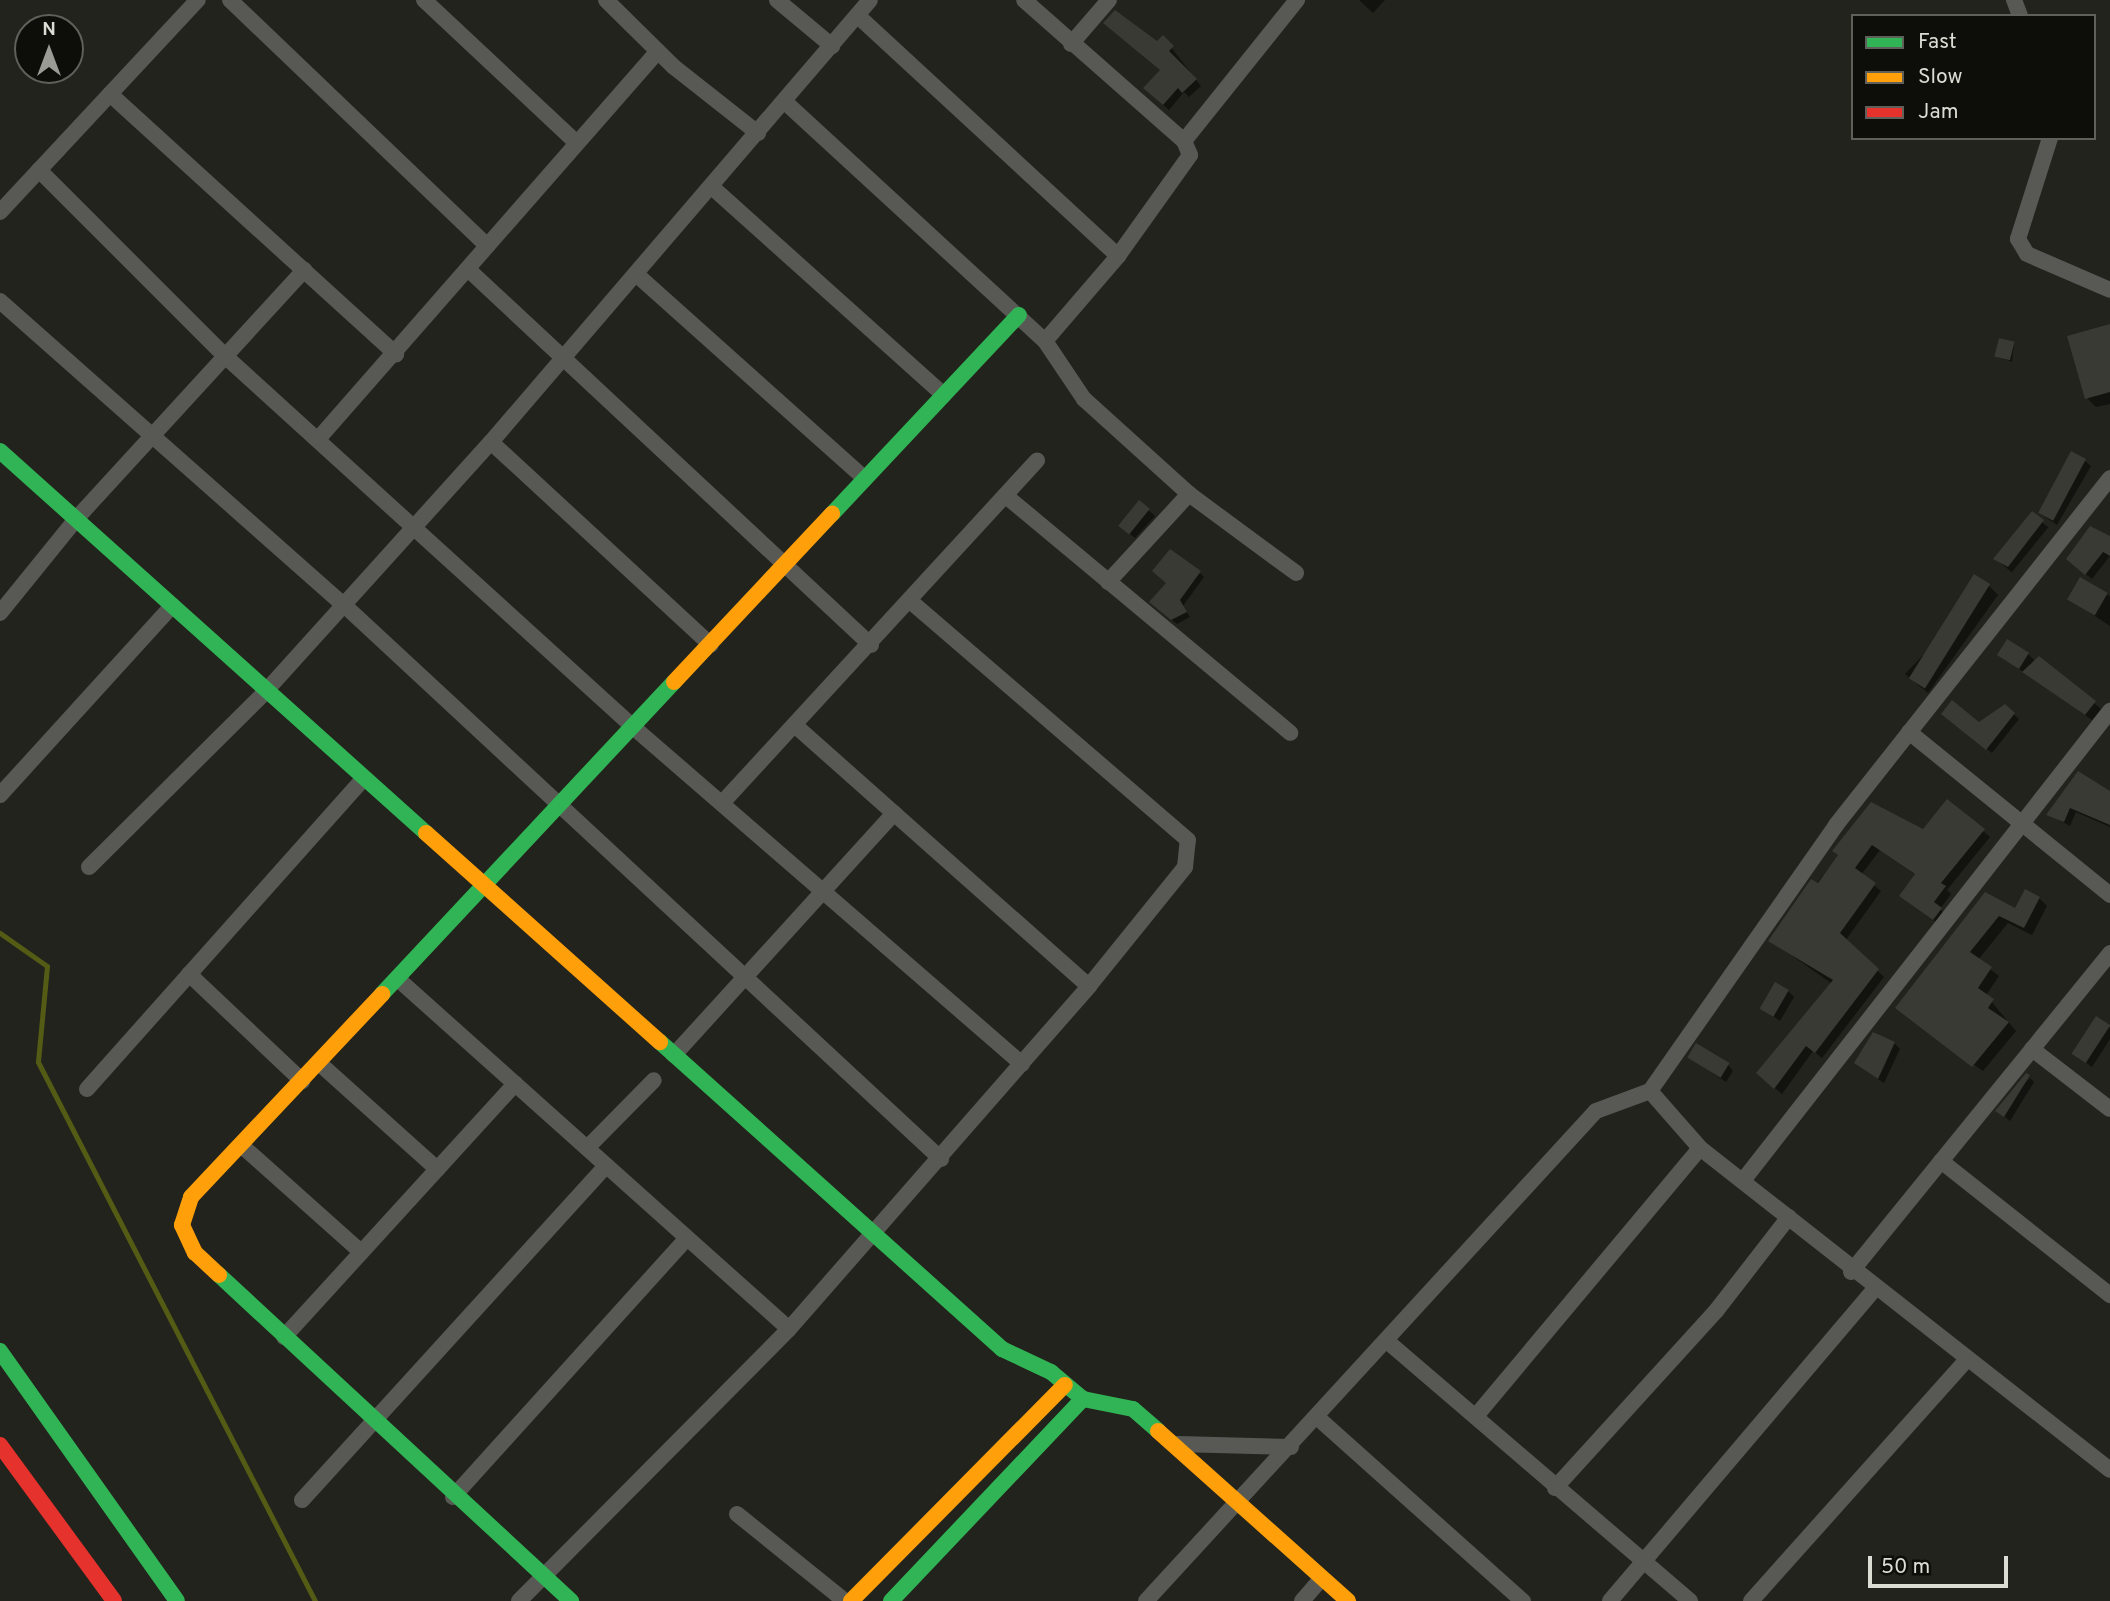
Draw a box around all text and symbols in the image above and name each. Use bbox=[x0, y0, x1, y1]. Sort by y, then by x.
north arrow bbox=[14, 14, 84, 84]
legend bbox=[1851, 14, 2096, 140]
text: N bbox=[42, 18, 56, 42]
text: Fast bbox=[1918, 29, 1957, 56]
text: Slow bbox=[1918, 64, 1963, 91]
text: Jam bbox=[1918, 99, 1959, 126]
scale bar bbox=[1872, 1542, 2012, 1586]
text: 50 m bbox=[1881, 1554, 1930, 1581]

